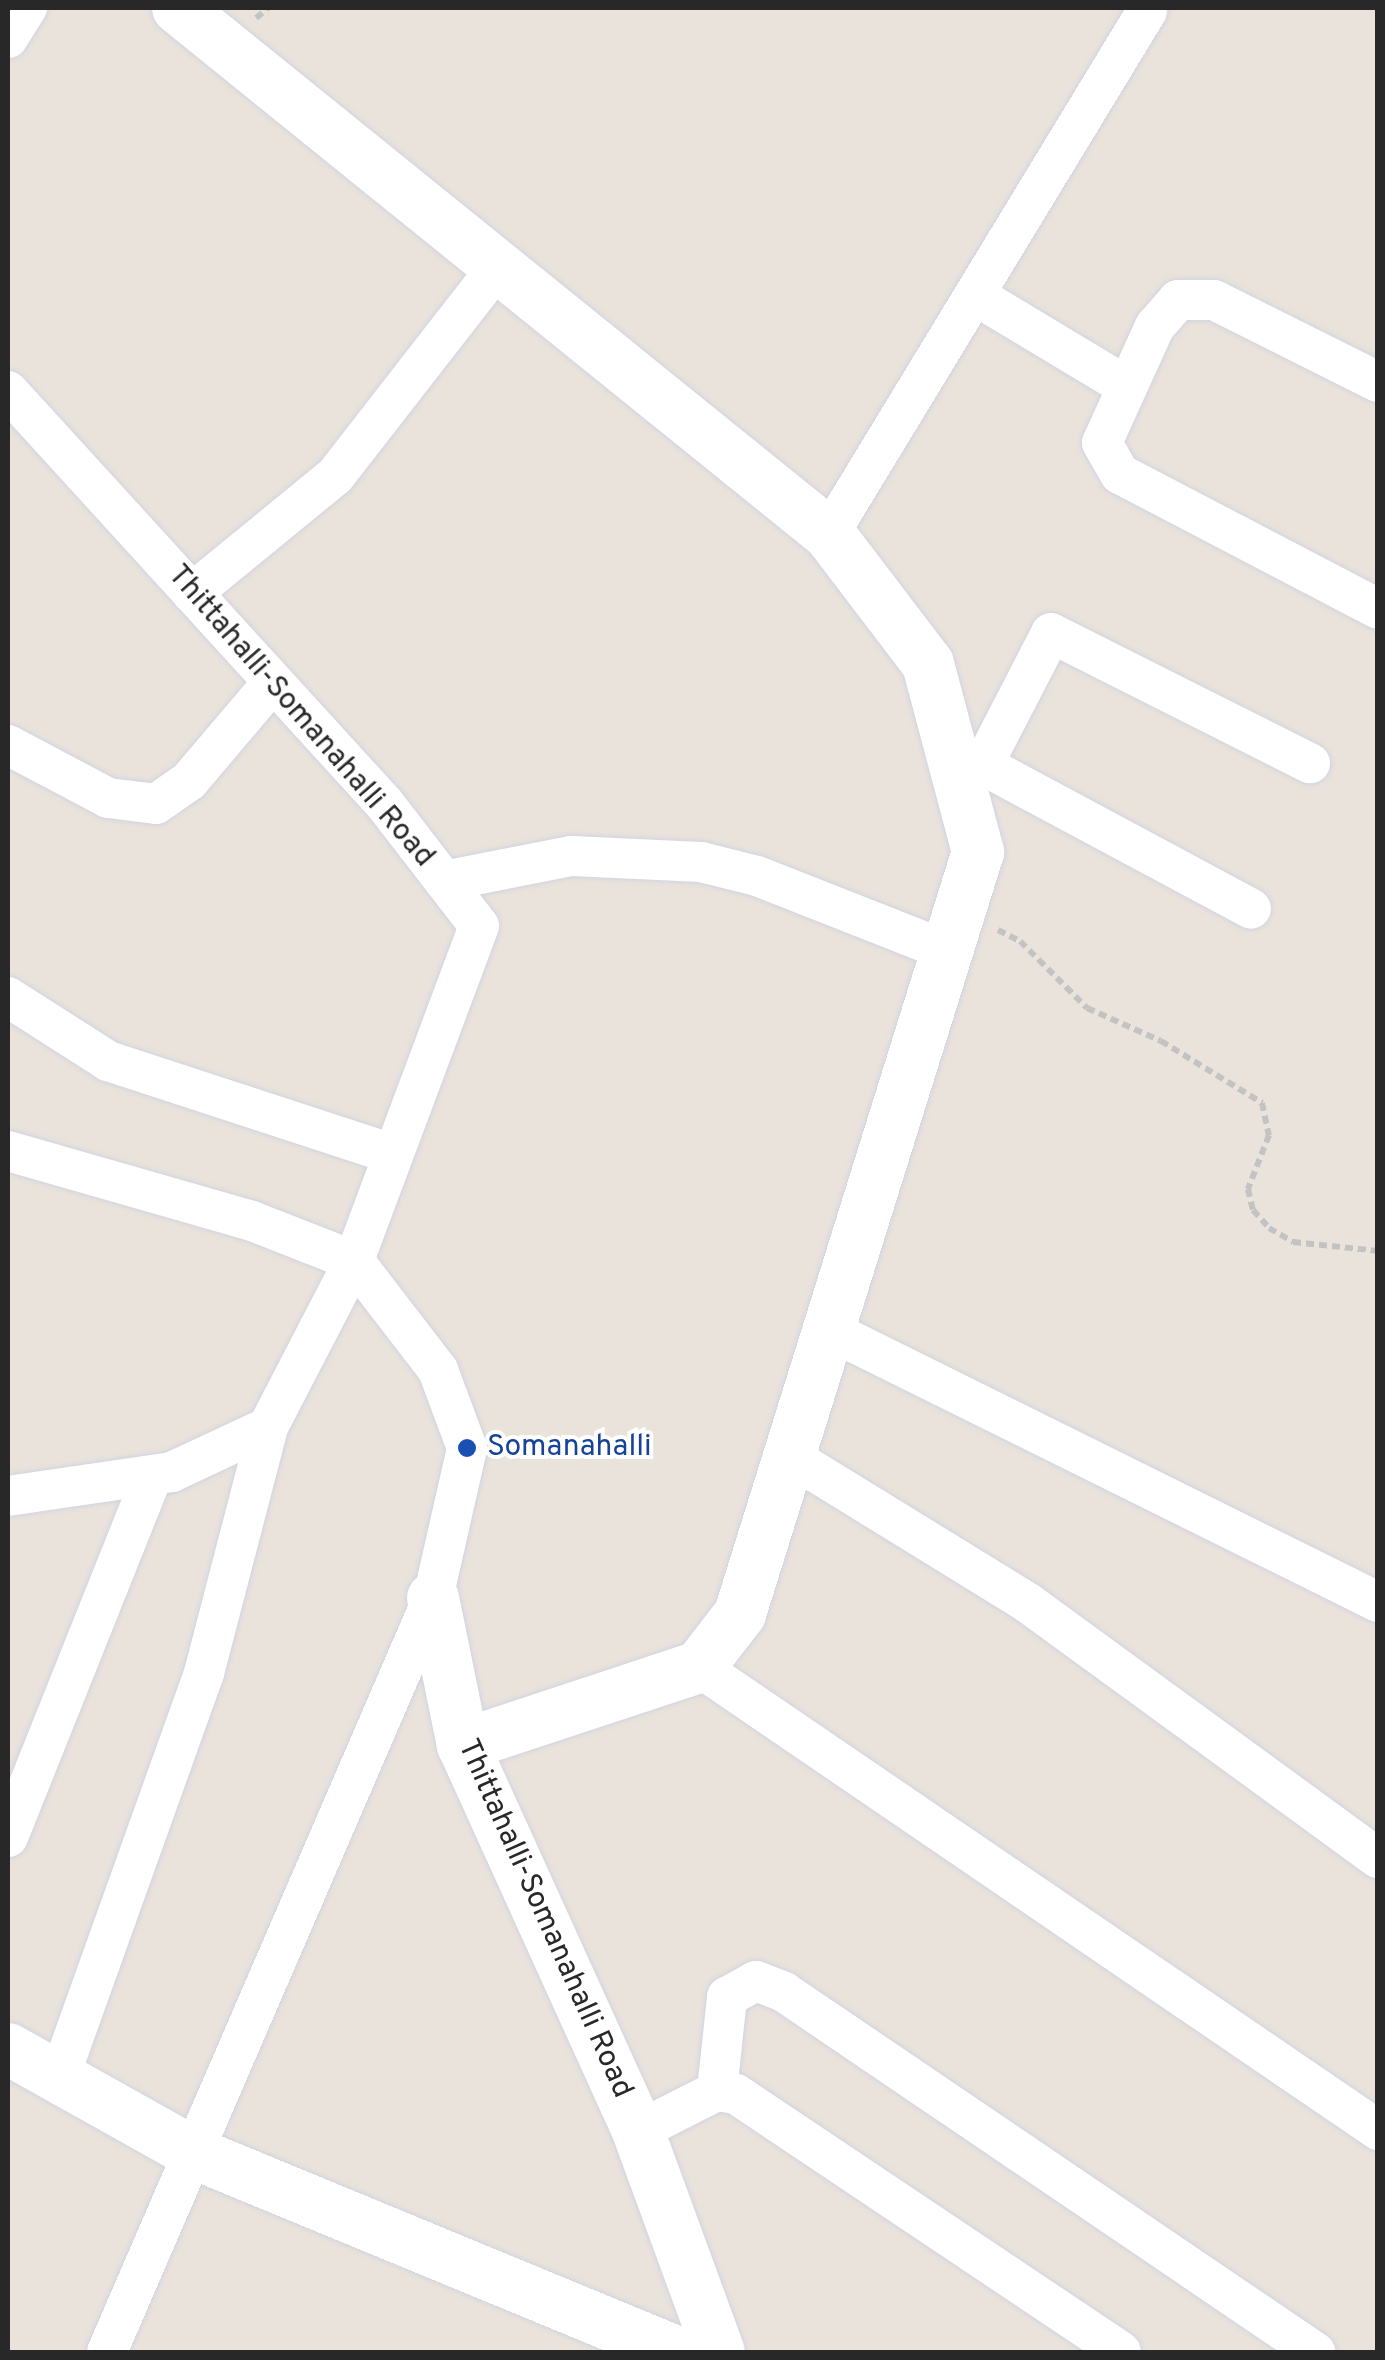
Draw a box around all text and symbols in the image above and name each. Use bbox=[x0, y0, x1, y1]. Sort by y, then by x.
street label: Thittahalli-Somanahalli Road bbox=[159, 559, 441, 875]
place label: Somanahalli bbox=[487, 1430, 652, 1466]
marker: Somanahalli bbox=[456, 1437, 478, 1459]
street label: Thittahalli-Somanahalli Road bbox=[449, 1734, 639, 2104]

